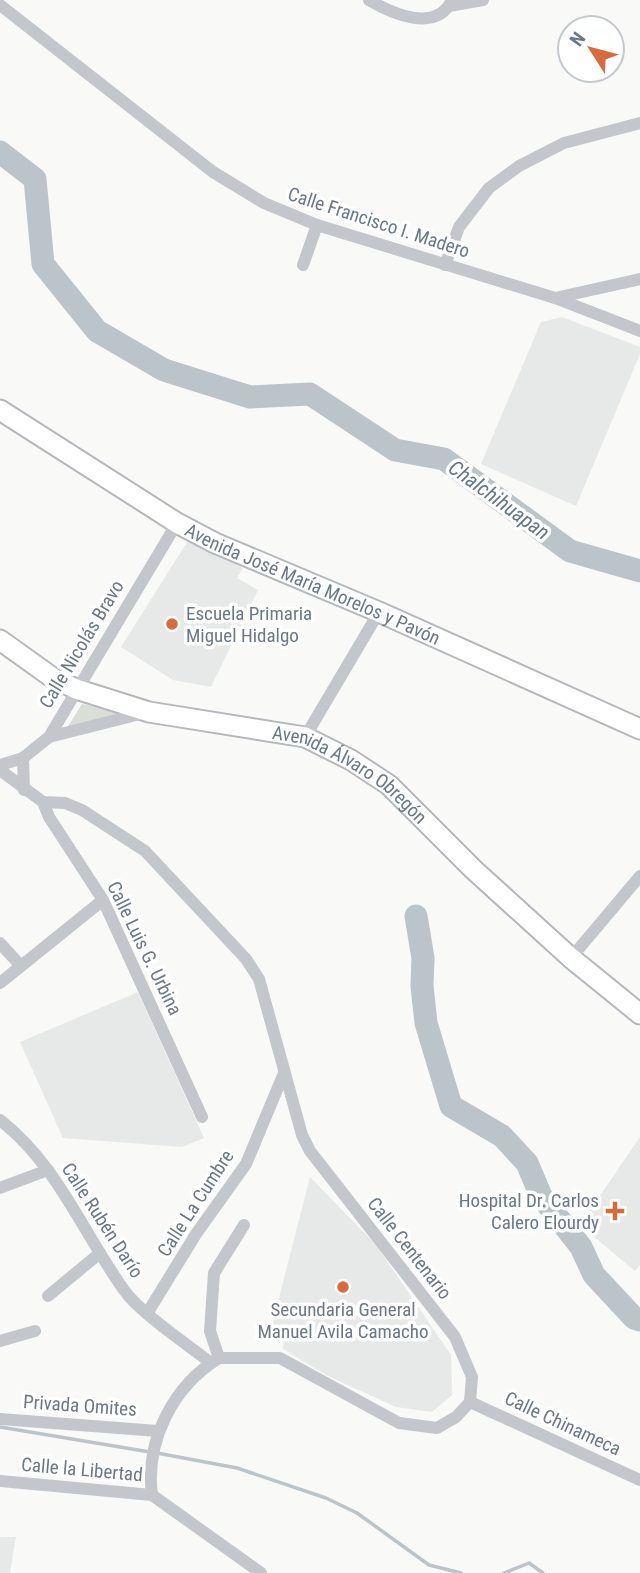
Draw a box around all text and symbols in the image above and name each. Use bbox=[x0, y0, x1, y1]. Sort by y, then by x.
north arrow bbox=[556, 14, 626, 84]
text: N bbox=[565, 28, 590, 51]
street label: Calle Francisco I. Madero bbox=[285, 182, 473, 263]
water label: Chalchihuapan bbox=[444, 455, 554, 545]
street label: Avenida José María Morelos y Pavón bbox=[181, 518, 444, 650]
street label: Calle Nicolás Bravo bbox=[34, 576, 129, 712]
place label: Escuela Primaria Miguel Hidalgo bbox=[186, 602, 312, 647]
marker: Escuela Primaria Miguel Hidalgo bbox=[164, 616, 180, 632]
street label: Avenida Álvaro Obregón bbox=[271, 721, 432, 829]
street label: Calle Luis G. Urbina bbox=[102, 877, 187, 1019]
street label: Calle La Cumbre bbox=[152, 1146, 238, 1261]
street label: Calle Rubén Darío bbox=[57, 1158, 148, 1282]
place label: Hospital Dr. Carlos Calero Elourdy bbox=[459, 1189, 599, 1234]
street label: Calle Centenario bbox=[363, 1193, 457, 1304]
marker: Hospital Dr. Carlos Calero Elourdy bbox=[605, 1201, 625, 1221]
marker: Secundaria General Manuel Avila Camacho bbox=[335, 1279, 351, 1295]
place label: Secundaria General Manuel Avila Camacho bbox=[257, 1298, 429, 1343]
street label: Calle Chinameca bbox=[501, 1386, 625, 1460]
street label: Privada Omites bbox=[22, 1390, 138, 1421]
street label: Calle la Libertad bbox=[20, 1453, 144, 1486]

